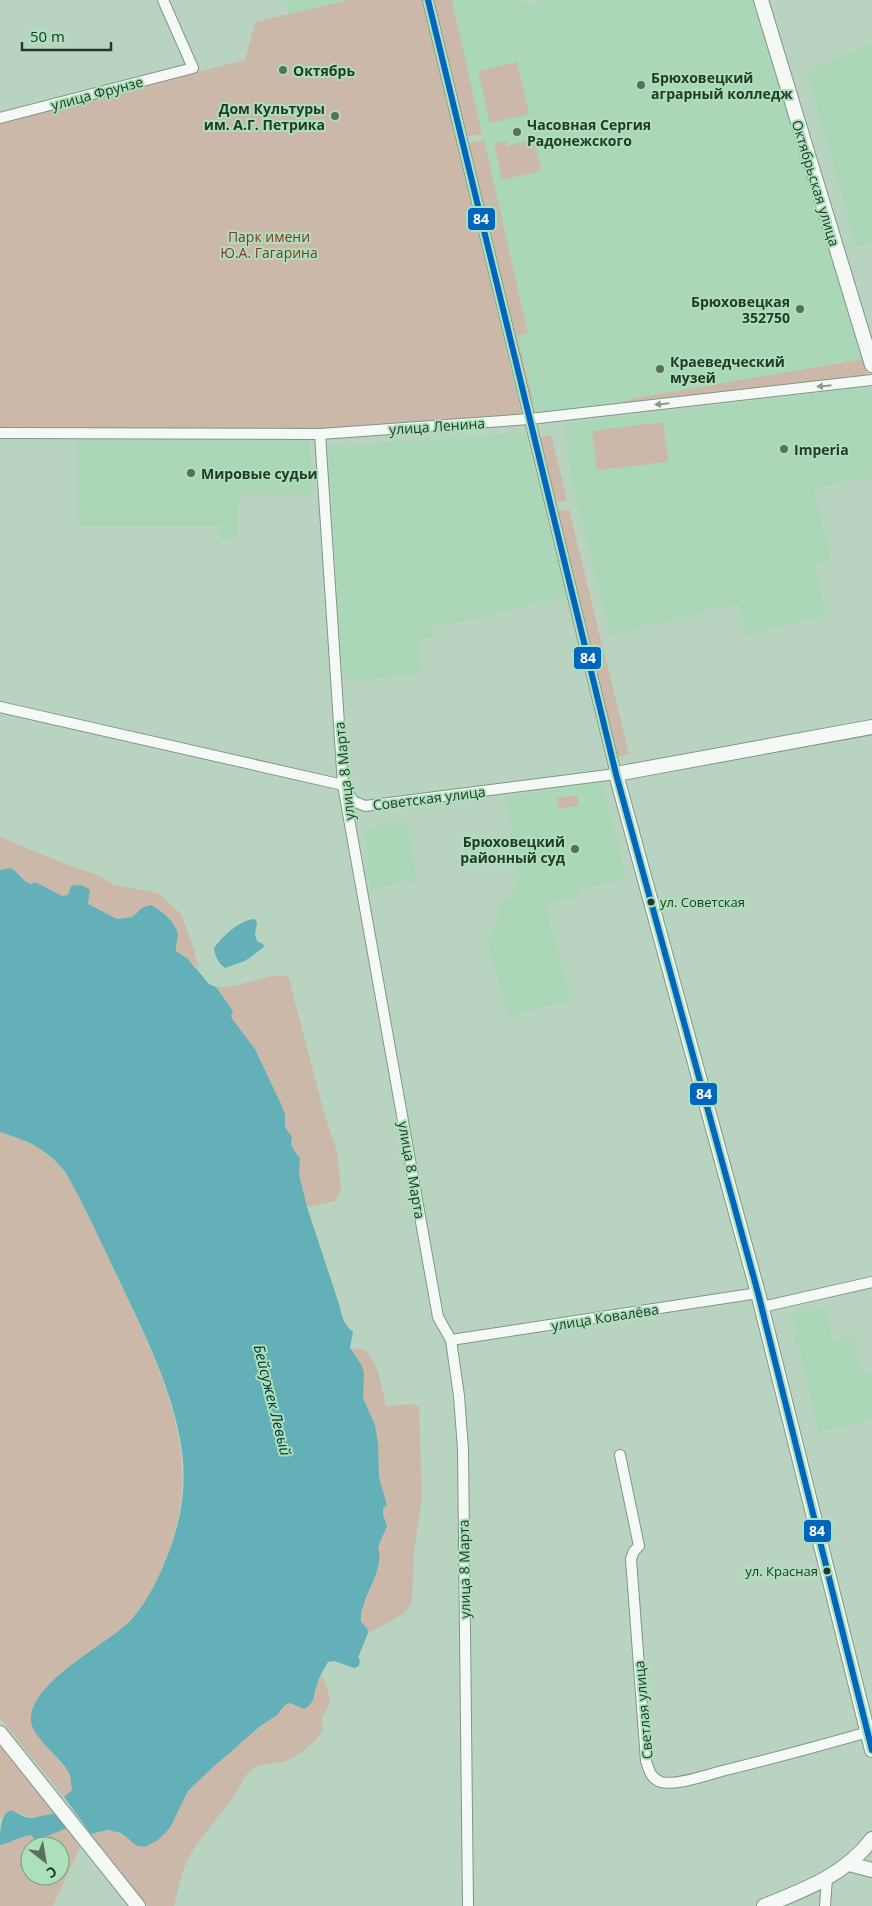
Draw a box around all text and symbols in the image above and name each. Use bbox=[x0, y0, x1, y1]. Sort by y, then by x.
scale bar bbox=[22, 20, 111, 52]
text: 50 m bbox=[30, 26, 65, 46]
place label: Октябрь bbox=[293, 61, 355, 80]
marker: Октябрь bbox=[277, 64, 289, 76]
place label: Брюховецкий аграрный колледж bbox=[651, 68, 793, 103]
street label: улица Фрунзе bbox=[49, 72, 145, 114]
marker: Брюховецкий аграрный колледж bbox=[635, 79, 647, 91]
place label: Дом Культуры им. А.Г. Петрика bbox=[204, 99, 325, 134]
marker: Дом Культуры им. А.Г. Петрика bbox=[329, 110, 341, 122]
place label: Часовная Сергия Радонежского bbox=[527, 115, 651, 150]
street label: Октябрьская улица bbox=[788, 117, 844, 249]
marker: Часовная Сергия Радонежского bbox=[511, 126, 523, 138]
line badge: 84 bbox=[467, 207, 496, 231]
text: 84 bbox=[473, 209, 489, 228]
park label: Парк имени Ю.А. Гагарина bbox=[220, 227, 318, 262]
place label: Брюховецкая 352750 bbox=[691, 292, 790, 327]
marker: Брюховецкая 352750 bbox=[794, 303, 806, 315]
place label: Краеведческий музей bbox=[670, 352, 785, 387]
marker: Краеведческий музей bbox=[654, 363, 666, 375]
one-way arrow bbox=[815, 382, 831, 390]
one-way arrow bbox=[654, 400, 670, 408]
street label: улица Ленина bbox=[388, 413, 486, 439]
place label: Imperia bbox=[794, 440, 849, 459]
marker: Imperia bbox=[778, 443, 790, 455]
place label: Мировые судьи bbox=[201, 464, 318, 483]
marker: Мировые судьи bbox=[185, 467, 197, 479]
line badge: 84 bbox=[573, 646, 602, 670]
text: 84 bbox=[580, 648, 596, 667]
street label: улица 8 Марта bbox=[329, 721, 359, 821]
street label: Советская улица bbox=[372, 782, 486, 814]
place label: Брюховецкий районный суд bbox=[460, 832, 566, 867]
marker: Брюховецкий районный суд bbox=[569, 843, 581, 855]
place label: ул. Советская bbox=[660, 893, 745, 911]
marker: ул. Советская bbox=[646, 897, 656, 907]
line badge: 84 bbox=[689, 1082, 718, 1106]
text: 84 bbox=[696, 1084, 712, 1103]
street label: улица 8 Марта bbox=[394, 1120, 430, 1220]
street label: улица Ковалёва bbox=[550, 1299, 660, 1335]
water label: Бейсужек Левый bbox=[250, 1342, 297, 1458]
street label: улица 8 Марта bbox=[454, 1519, 474, 1619]
line badge: 84 bbox=[803, 1519, 832, 1543]
text: 84 bbox=[809, 1521, 825, 1540]
place label: ул. Красная bbox=[745, 1562, 818, 1580]
marker: ул. Красная bbox=[822, 1566, 832, 1576]
street label: Светлая улица bbox=[629, 1660, 657, 1760]
north arrow bbox=[20, 1836, 70, 1886]
text: С bbox=[43, 1862, 61, 1883]

